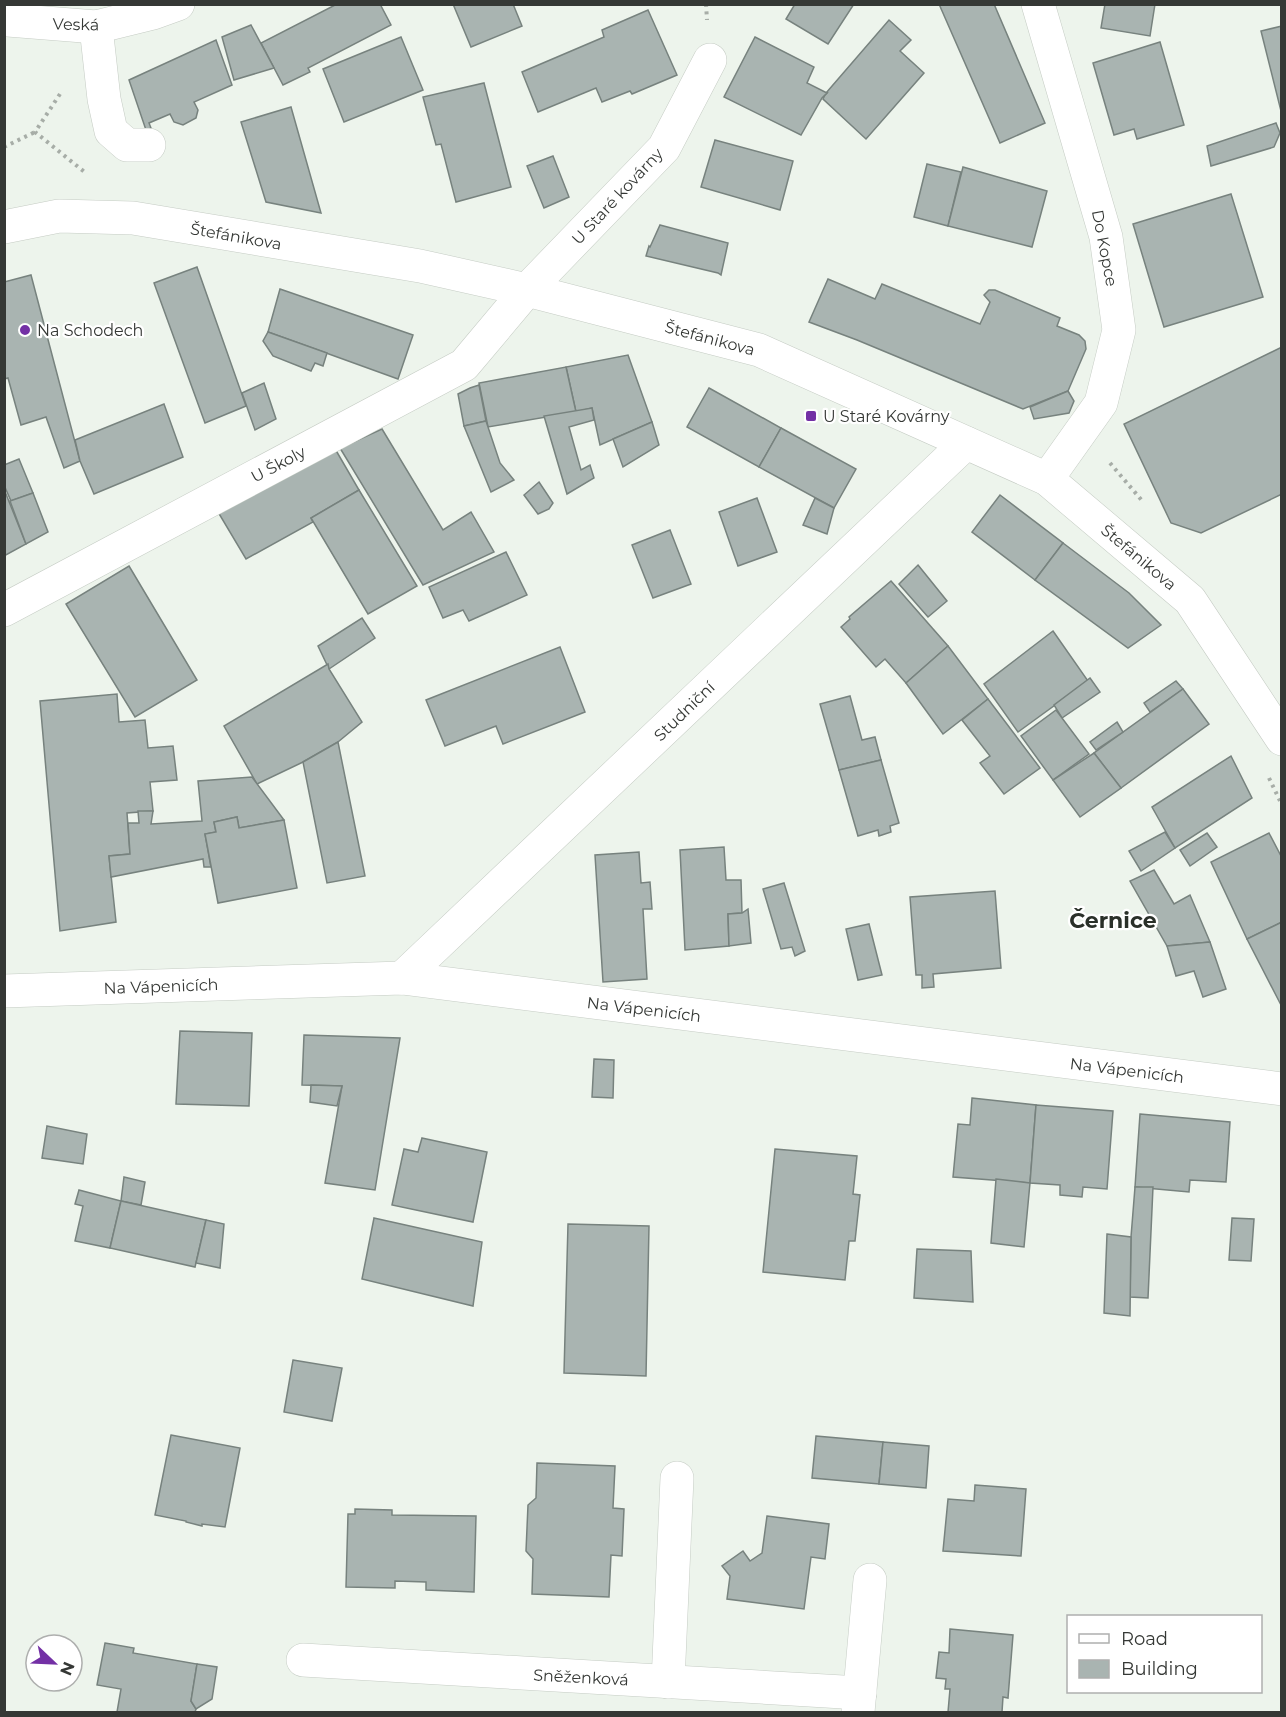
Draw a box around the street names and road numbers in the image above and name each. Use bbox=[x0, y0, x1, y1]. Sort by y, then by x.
street label: Veská bbox=[53, 15, 99, 34]
street label: U Staré kovárny bbox=[568, 144, 667, 248]
street label: Do Kopce bbox=[1088, 208, 1121, 288]
street label: Štefánikova bbox=[189, 219, 283, 254]
street label: Štefánikova bbox=[663, 317, 757, 360]
street label: U Školy bbox=[248, 442, 309, 487]
street label: Štefánikova bbox=[1097, 520, 1180, 594]
street label: Studniční bbox=[650, 677, 719, 745]
street label: Na Vápenicích bbox=[103, 975, 219, 998]
street label: Na Vápenicích bbox=[586, 993, 702, 1026]
street label: Na Vápenicích bbox=[1069, 1054, 1185, 1087]
street label: Sněženková bbox=[533, 1666, 629, 1689]

